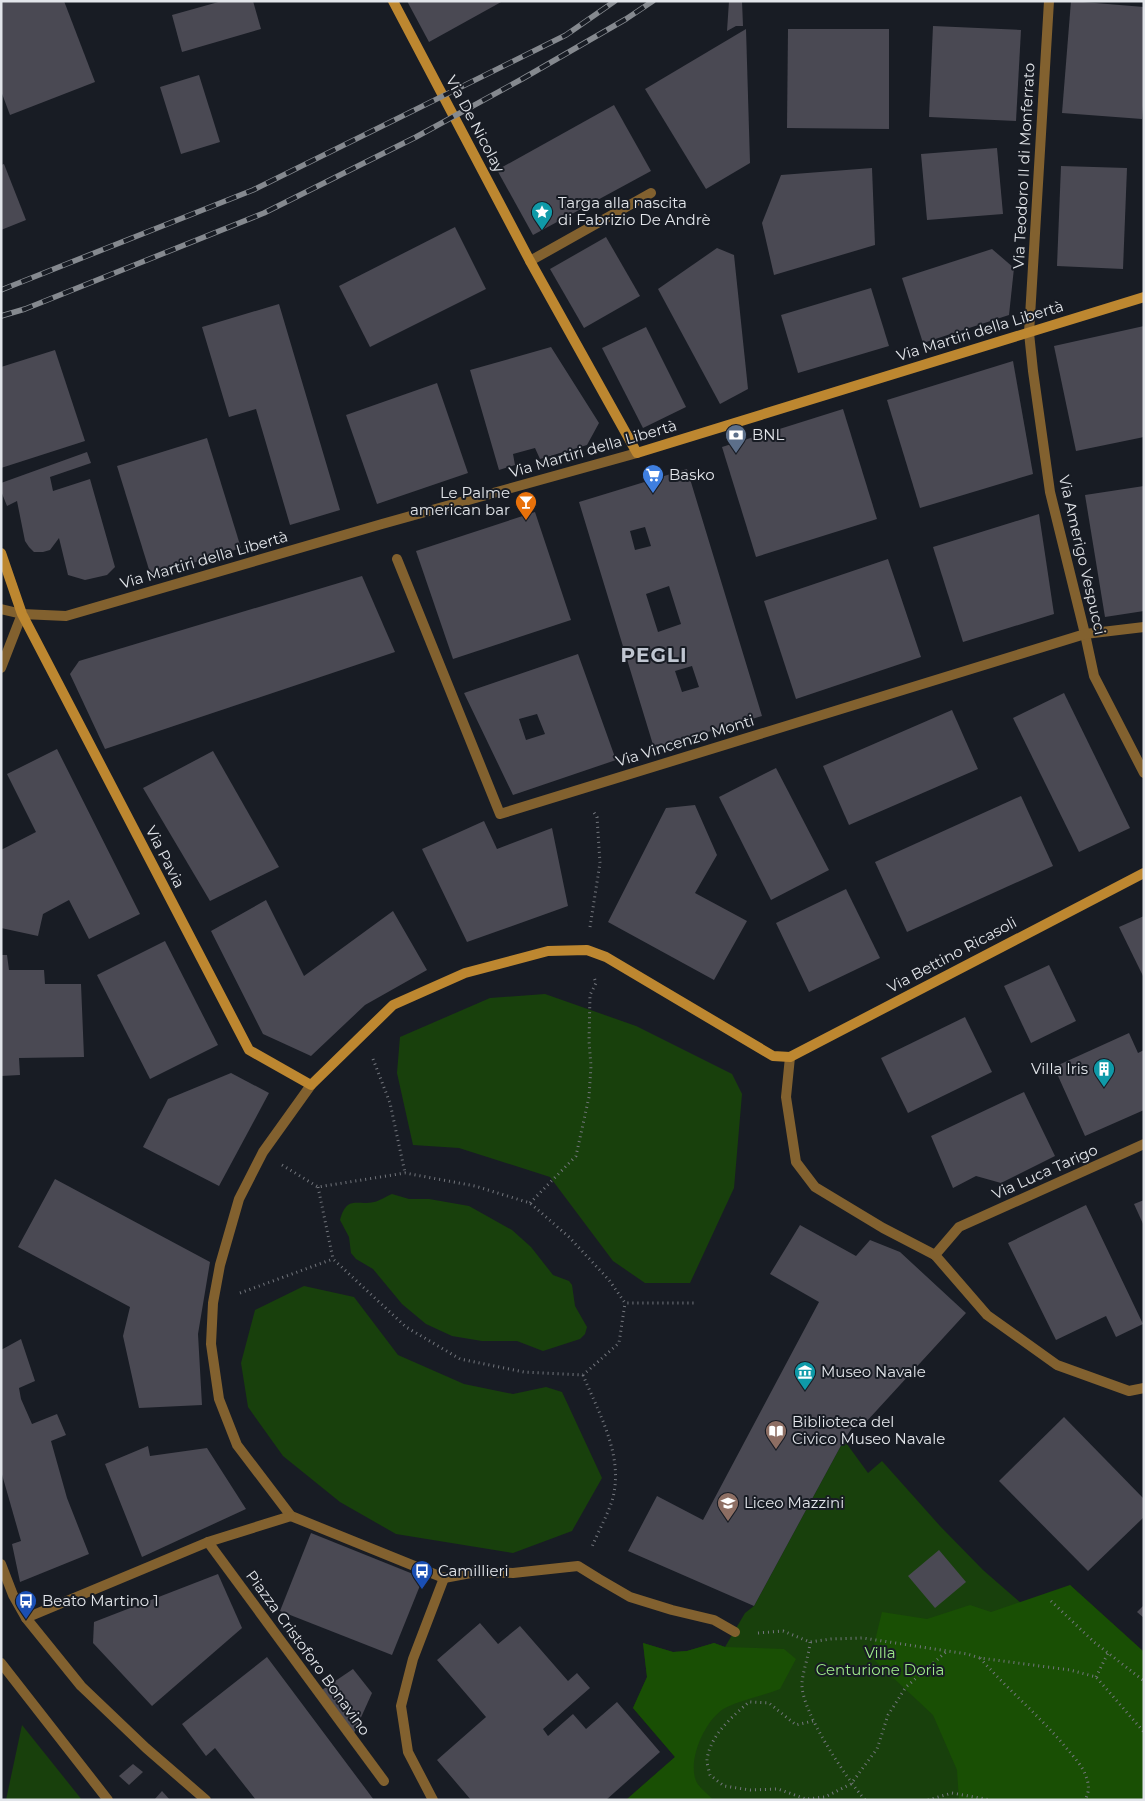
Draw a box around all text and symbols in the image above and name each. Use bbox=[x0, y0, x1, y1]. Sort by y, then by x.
street label: Via Teodoro II di Monferrato bbox=[1009, 62, 1038, 270]
street label: Via De Nicolay bbox=[442, 72, 509, 176]
place label: Targa alla nascita di Fabrizio De Andrè bbox=[558, 193, 711, 229]
place icon: Targa alla nascita di Fabrizio De Andrè bbox=[530, 200, 554, 231]
street label: Via Martiri della Libertà bbox=[894, 296, 1066, 365]
street label: Via Martiri della Libertà bbox=[507, 415, 679, 482]
bank icon: BNL bbox=[724, 423, 748, 454]
place label: BNL bbox=[752, 425, 785, 444]
supermarket icon: Basko bbox=[641, 463, 665, 494]
place label: Basko bbox=[669, 465, 715, 484]
street label: Via Amerigo Vespucci bbox=[1055, 473, 1110, 637]
place label: Le Palme american bar bbox=[410, 483, 510, 519]
bar icon: Le Palme american bar bbox=[514, 490, 538, 521]
street label: Via Martiri della Libertà bbox=[118, 526, 290, 593]
district label: PEGLI bbox=[621, 643, 687, 667]
street label: Via Vincenzo Monti bbox=[613, 710, 756, 771]
street label: Via Pavia bbox=[142, 822, 189, 891]
street label: Via Bettino Ricasoli bbox=[884, 912, 1020, 997]
building icon: Villa Iris bbox=[1092, 1057, 1116, 1088]
place label: Villa Iris bbox=[1031, 1059, 1088, 1078]
street label: Via Luca Tarigo bbox=[989, 1140, 1101, 1203]
museum icon: Museo Navale bbox=[793, 1360, 817, 1391]
place label: Museo Navale bbox=[821, 1362, 926, 1381]
place label: Biblioteca del Civico Museo Navale bbox=[792, 1412, 945, 1448]
library icon: Biblioteca del Civico Museo Navale bbox=[764, 1419, 788, 1450]
school or university icon: Liceo Mazzini bbox=[716, 1491, 740, 1522]
place label: Liceo Mazzini bbox=[744, 1493, 844, 1512]
bus stop icon: Camillieri bbox=[410, 1559, 434, 1590]
place label: Camillieri bbox=[438, 1561, 508, 1580]
street label: Piazza Cristoforo Bonavino bbox=[242, 1566, 375, 1739]
bus stop icon: Beato Martino 1 bbox=[14, 1589, 38, 1620]
place label: Beato Martino 1 bbox=[42, 1591, 159, 1610]
park label: Villa Centurione Doria bbox=[816, 1643, 944, 1679]

